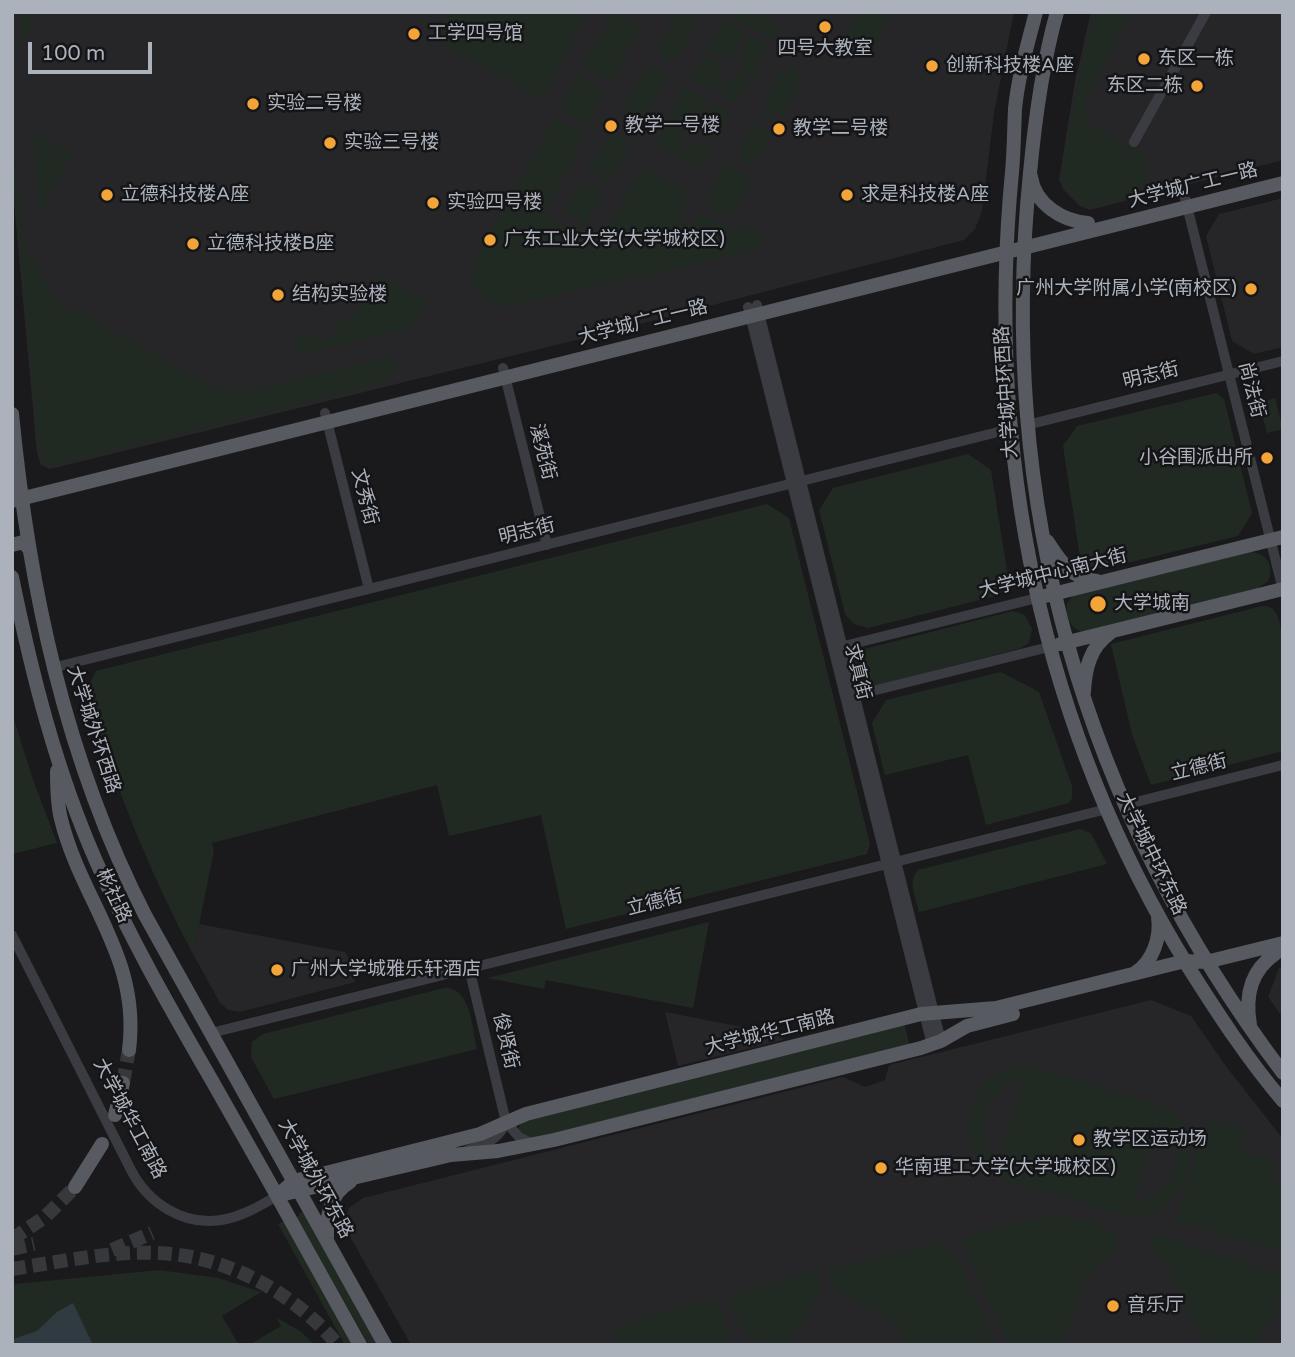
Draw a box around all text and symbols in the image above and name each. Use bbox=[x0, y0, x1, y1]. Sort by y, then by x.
marker: 四号大教室 bbox=[817, 19, 833, 35]
place label: 工学四号馆 bbox=[428, 23, 523, 45]
marker: 工学四号馆 bbox=[406, 26, 422, 42]
scale bar bbox=[32, 28, 156, 72]
place label: 四号大教室 bbox=[778, 38, 872, 60]
text: 100 m bbox=[41, 41, 105, 66]
place label: 东区一栋 bbox=[1158, 48, 1234, 70]
marker: 东区一栋 bbox=[1136, 51, 1152, 67]
place label: 创新科技楼A座 bbox=[946, 55, 1074, 77]
marker: 创新科技楼A座 bbox=[924, 58, 940, 74]
place label: 东区二栋 bbox=[1107, 75, 1183, 97]
marker: 东区二栋 bbox=[1189, 78, 1205, 94]
place label: 实验二号楼 bbox=[267, 93, 362, 115]
marker: 实验二号楼 bbox=[245, 96, 261, 112]
place label: 教学一号楼 bbox=[625, 115, 720, 137]
marker: 教学一号楼 bbox=[603, 118, 619, 134]
place label: 教学二号楼 bbox=[793, 118, 888, 140]
marker: 教学二号楼 bbox=[771, 121, 787, 137]
place label: 实验三号楼 bbox=[344, 132, 439, 154]
marker: 实验三号楼 bbox=[322, 135, 338, 151]
street label: 大学城广工一路 bbox=[1126, 159, 1260, 213]
place label: 立德科技楼A座 bbox=[121, 184, 249, 206]
place label: 求是科技楼A座 bbox=[861, 184, 989, 206]
marker: 立德科技楼A座 bbox=[99, 187, 115, 203]
marker: 求是科技楼A座 bbox=[839, 187, 855, 203]
place label: 实验四号楼 bbox=[447, 192, 542, 214]
marker: 实验四号楼 bbox=[425, 195, 441, 211]
place label: 广东工业大学(大学城校区) bbox=[504, 229, 725, 251]
marker: 广东工业大学(大学城校区) bbox=[482, 232, 498, 248]
place label: 立德科技楼B座 bbox=[207, 233, 334, 255]
marker: 立德科技楼B座 bbox=[185, 236, 201, 252]
place label: 广州大学附属小学(南校区) bbox=[1016, 278, 1237, 300]
marker: 广州大学附属小学(南校区) bbox=[1243, 281, 1259, 297]
place label: 结构实验楼 bbox=[292, 284, 387, 306]
marker: 结构实验楼 bbox=[270, 287, 286, 303]
street label: 大学城广工一路 bbox=[576, 296, 710, 350]
street label: 大学城中环西路 bbox=[991, 325, 1023, 459]
street label: 明志街 bbox=[1121, 358, 1181, 394]
street label: 尚法街 bbox=[1233, 360, 1269, 420]
street label: 溪苑街 bbox=[524, 422, 560, 482]
place label: 小谷围派出所 bbox=[1139, 447, 1253, 469]
marker: 小谷围派出所 bbox=[1259, 450, 1275, 466]
street label: 文秀街 bbox=[346, 467, 382, 527]
street label: 明志街 bbox=[497, 514, 557, 550]
street label: 大学城中心南大街 bbox=[976, 545, 1130, 603]
place label: 大学城南 bbox=[1114, 593, 1190, 615]
marker: 大学城南 bbox=[1088, 594, 1108, 614]
street label: 求真街 bbox=[839, 642, 875, 702]
street label: 大学城外环西路 bbox=[62, 663, 124, 797]
street label: 立德街 bbox=[1169, 750, 1229, 786]
street label: 大学城中环东路 bbox=[1112, 789, 1190, 919]
street label: 彬社路 bbox=[91, 865, 135, 927]
street label: 立德街 bbox=[625, 885, 685, 921]
place label: 广州大学城雅乐轩酒店 bbox=[291, 959, 481, 981]
marker: 广州大学城雅乐轩酒店 bbox=[269, 962, 285, 978]
street label: 大学城华工南路 bbox=[703, 1006, 837, 1060]
street label: 俊贤街 bbox=[487, 1011, 523, 1071]
street label: 大学城华工南路 bbox=[88, 1055, 170, 1183]
street label: 大学城外环东路 bbox=[273, 1115, 357, 1243]
place label: 教学区运动场 bbox=[1093, 1129, 1207, 1151]
marker: 教学区运动场 bbox=[1071, 1132, 1087, 1148]
place label: 华南理工大学(大学城校区) bbox=[895, 1157, 1116, 1179]
marker: 华南理工大学(大学城校区) bbox=[873, 1160, 889, 1176]
place label: 音乐厅 bbox=[1127, 1295, 1184, 1317]
marker: 音乐厅 bbox=[1105, 1298, 1121, 1314]

